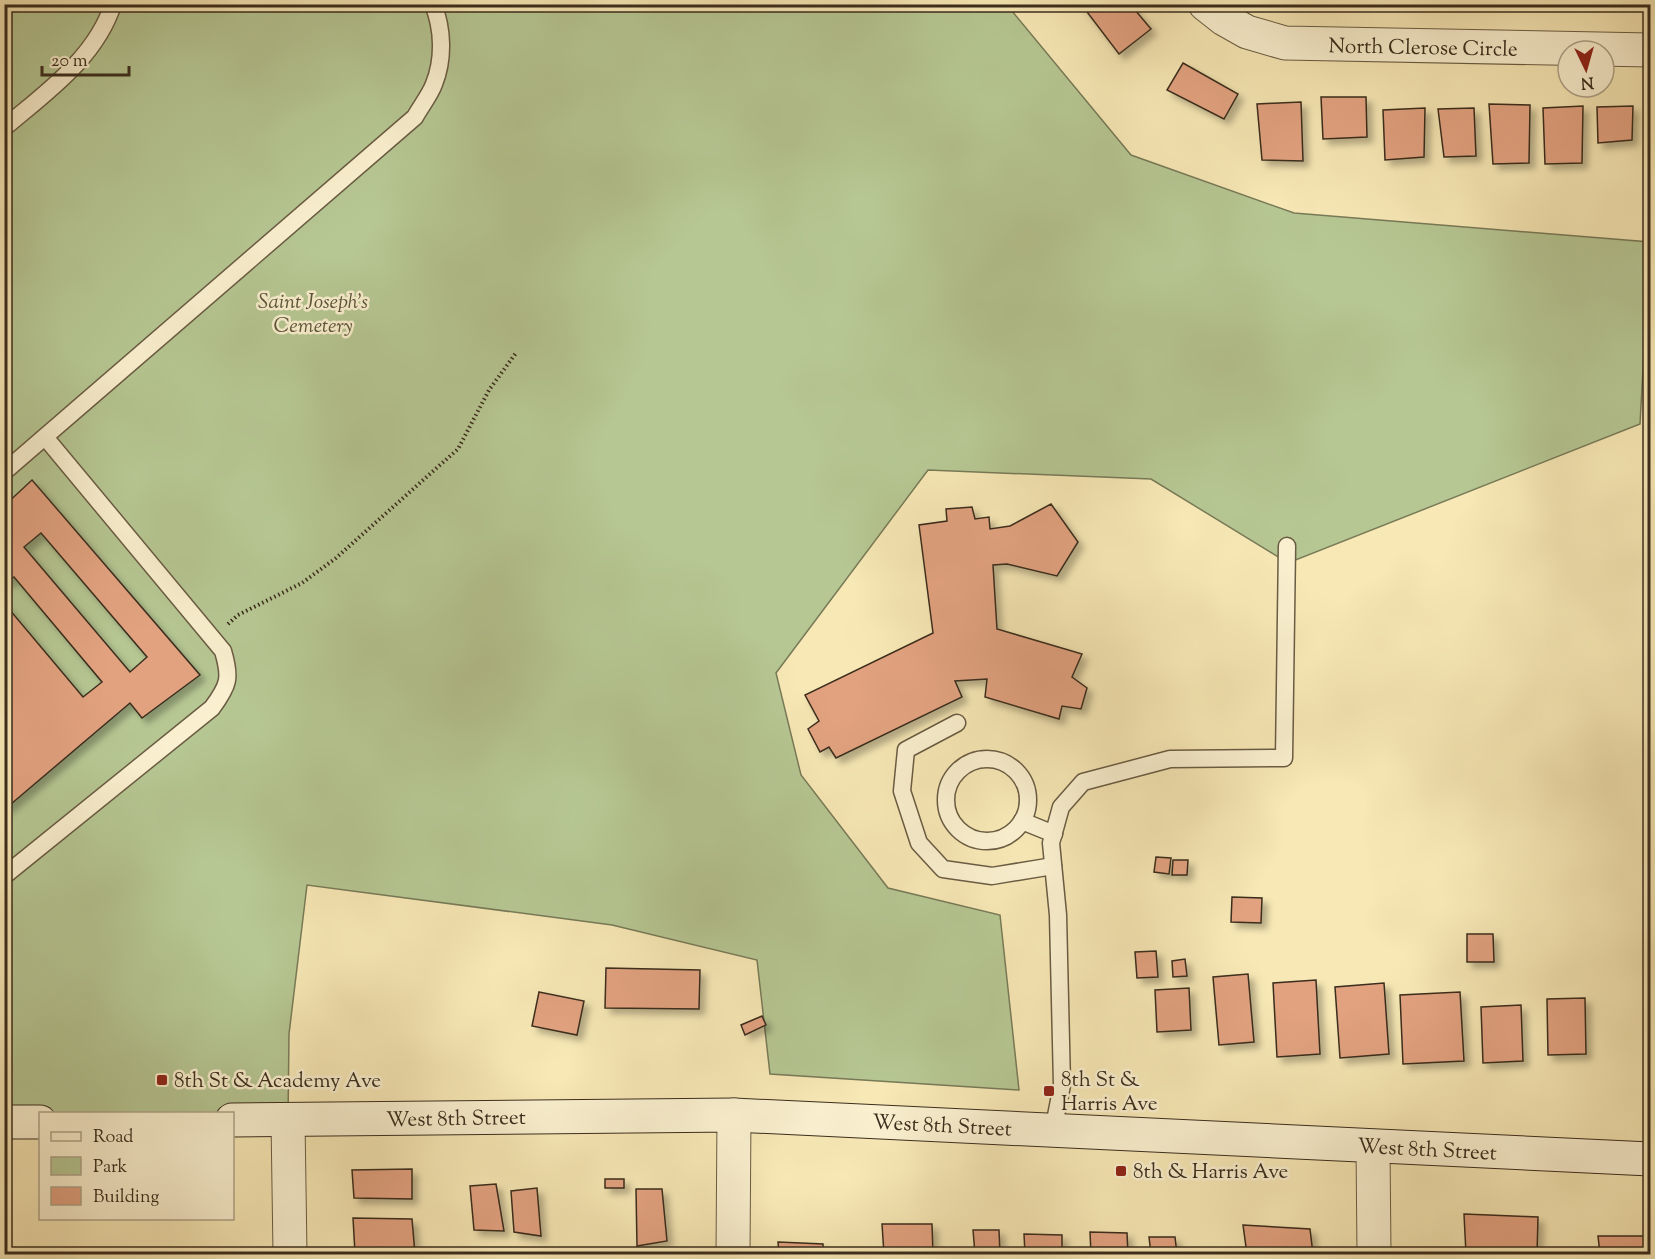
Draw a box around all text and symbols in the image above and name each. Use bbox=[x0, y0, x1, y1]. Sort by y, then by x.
street label: North Clerose Circle bbox=[1328, 32, 1518, 66]
scale bar bbox=[42, 39, 129, 77]
north arrow bbox=[1556, 39, 1616, 99]
text: 20 m bbox=[51, 49, 88, 75]
text: N bbox=[1580, 69, 1594, 93]
park label: Saint Joseph’s Cemetery bbox=[258, 288, 368, 342]
place label: 8th St & Harris Ave bbox=[1061, 1066, 1158, 1120]
place label: 8th St & Academy Ave bbox=[174, 1067, 381, 1097]
marker: 8th St & Academy Ave bbox=[155, 1073, 169, 1087]
marker: 8th St & Harris Ave bbox=[1042, 1084, 1056, 1098]
street label: West 8th Street bbox=[386, 1104, 526, 1136]
street label: West 8th Street bbox=[871, 1108, 1012, 1146]
legend bbox=[39, 1112, 234, 1220]
text: Road bbox=[93, 1125, 133, 1151]
street label: West 8th Street bbox=[1356, 1132, 1497, 1170]
text: Park bbox=[93, 1155, 128, 1181]
place label: 8th & Harris Ave bbox=[1133, 1158, 1288, 1188]
marker: 8th & Harris Ave bbox=[1114, 1164, 1128, 1178]
text: Building bbox=[93, 1185, 159, 1211]

